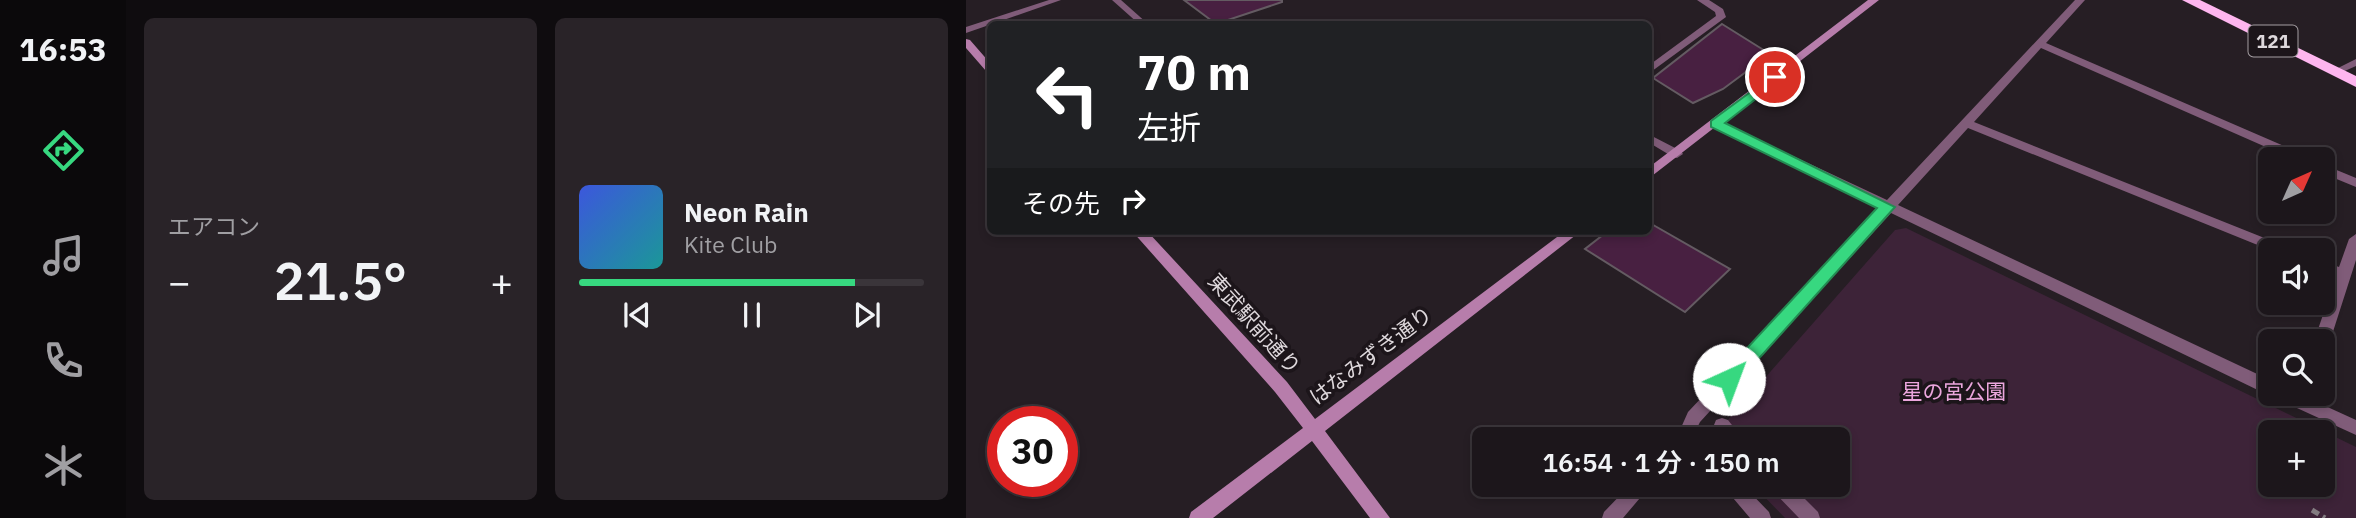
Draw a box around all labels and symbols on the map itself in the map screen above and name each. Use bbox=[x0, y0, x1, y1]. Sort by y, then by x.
road number: 121 bbox=[2248, 25, 2298, 56]
pin bbox=[1745, 47, 1805, 107]
north arrow bbox=[2258, 147, 2334, 224]
street label: 東武駅前通り bbox=[1202, 267, 1307, 380]
street label: はなみずき通り bbox=[1303, 300, 1438, 411]
position arrow bbox=[1692, 342, 1766, 416]
park label: 星の宮公園 bbox=[1902, 377, 2007, 405]
speed limit sign: 30 bbox=[987, 406, 1078, 497]

